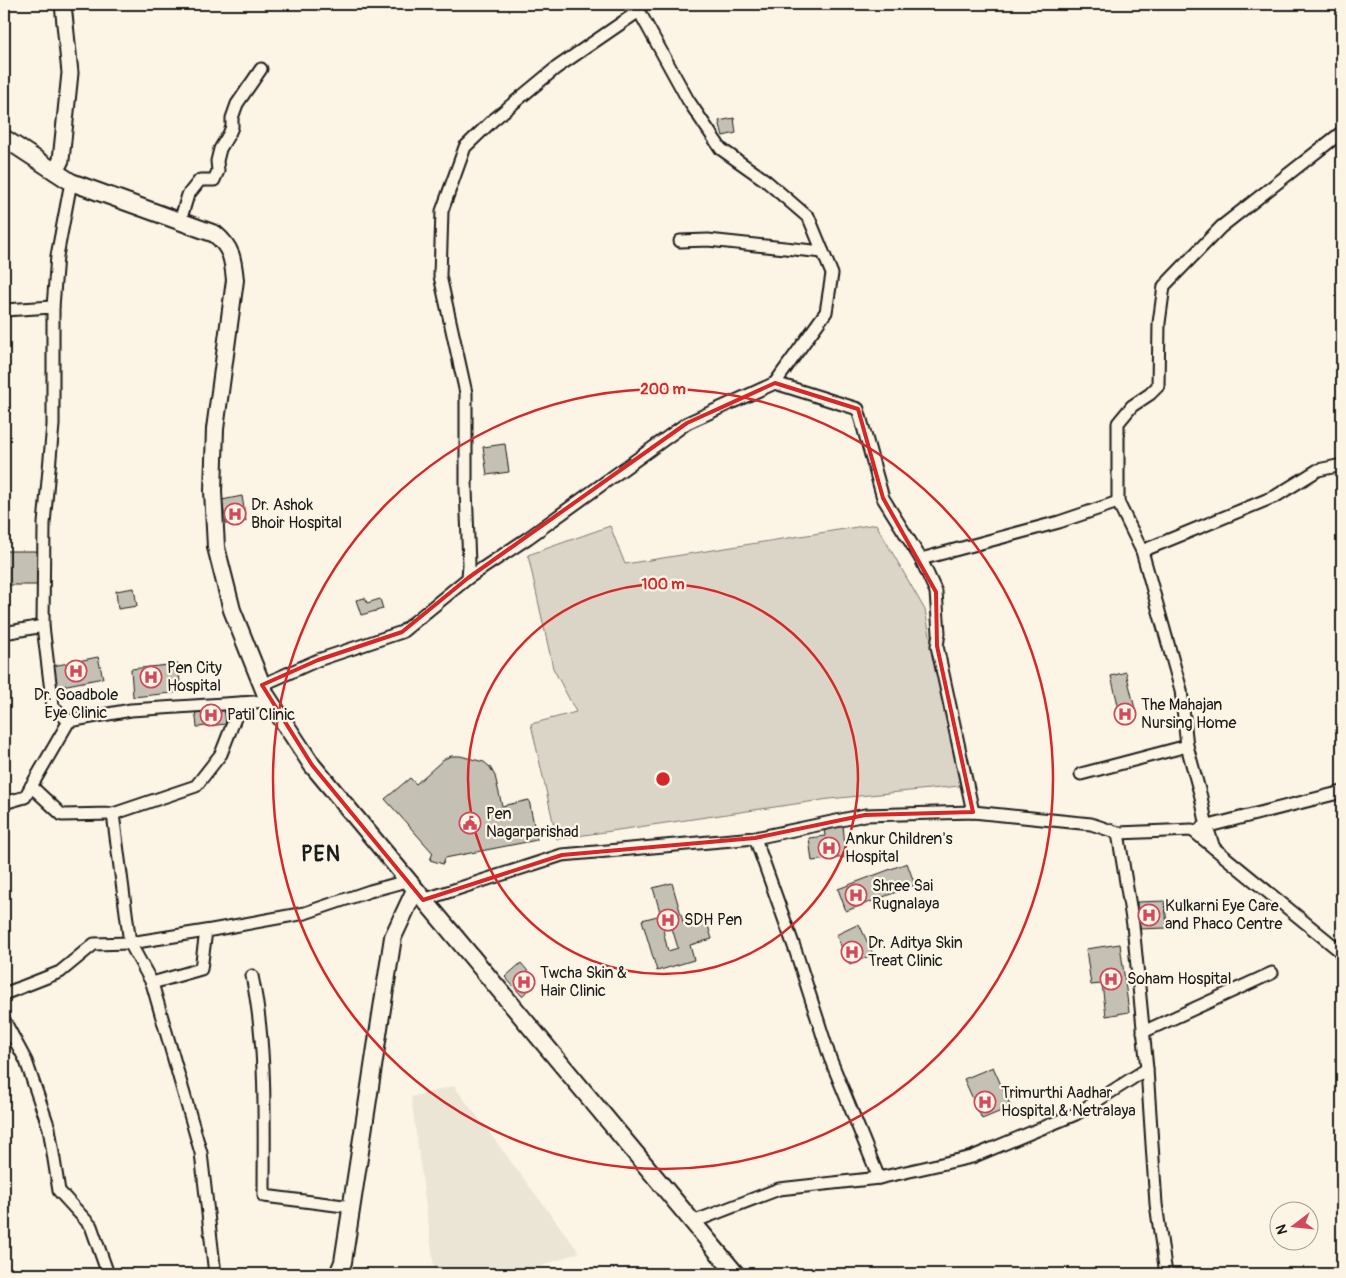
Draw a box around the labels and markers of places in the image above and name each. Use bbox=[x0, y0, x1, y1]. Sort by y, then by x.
place label: Dr. Ashok Bhoir Hospital bbox=[251, 495, 342, 533]
hospital icon: Dr. Ashok Bhoir Hospital bbox=[223, 502, 247, 526]
place label: Pen City Hospital bbox=[167, 658, 222, 696]
hospital icon: Dr. Goadbole Eye Clinic bbox=[64, 659, 88, 683]
hospital icon: Pen City Hospital bbox=[139, 665, 163, 689]
place label: Dr. Goadbole Eye Clinic bbox=[34, 685, 118, 723]
place label: The Mahajan Nursing Home bbox=[1141, 695, 1236, 733]
hospital icon: The Mahajan Nursing Home bbox=[1113, 702, 1137, 726]
hospital icon: Patil Clinic bbox=[199, 703, 223, 727]
place label: Patil Clinic bbox=[227, 705, 295, 725]
centre of rings bbox=[654, 770, 672, 788]
place label: Pen Nagarparishad bbox=[486, 804, 579, 842]
public building icon: Pen Nagarparishad bbox=[458, 811, 482, 835]
place label: Ankur Children's Hospital bbox=[845, 829, 953, 867]
hospital icon: Ankur Children's Hospital bbox=[817, 836, 841, 860]
place label: Shree Sai Rugnalaya bbox=[872, 876, 939, 914]
hospital icon: Shree Sai Rugnalaya bbox=[844, 883, 868, 907]
place label: Kulkarni Eye Care and Phaco Centre bbox=[1165, 896, 1282, 934]
hospital icon: Kulkarni Eye Care and Phaco Centre bbox=[1137, 903, 1161, 927]
hospital icon: SDH Pen bbox=[656, 908, 680, 932]
place label: SDH Pen bbox=[684, 910, 742, 930]
place label: Dr. Aditya Skin Treat Clinic bbox=[868, 933, 963, 971]
hospital icon: Dr. Aditya Skin Treat Clinic bbox=[840, 940, 864, 964]
place label: Twcha Skin & Hair Clinic bbox=[540, 963, 627, 1001]
hospital icon: Soham Hospital bbox=[1099, 967, 1123, 991]
place label: Soham Hospital bbox=[1127, 969, 1232, 989]
hospital icon: Twcha Skin & Hair Clinic bbox=[512, 970, 536, 994]
place label: Trimurthi Aadhar Hospital & Netralaya bbox=[1001, 1083, 1136, 1121]
hospital icon: Trimurthi Aadhar Hospital & Netralaya bbox=[973, 1090, 997, 1114]

